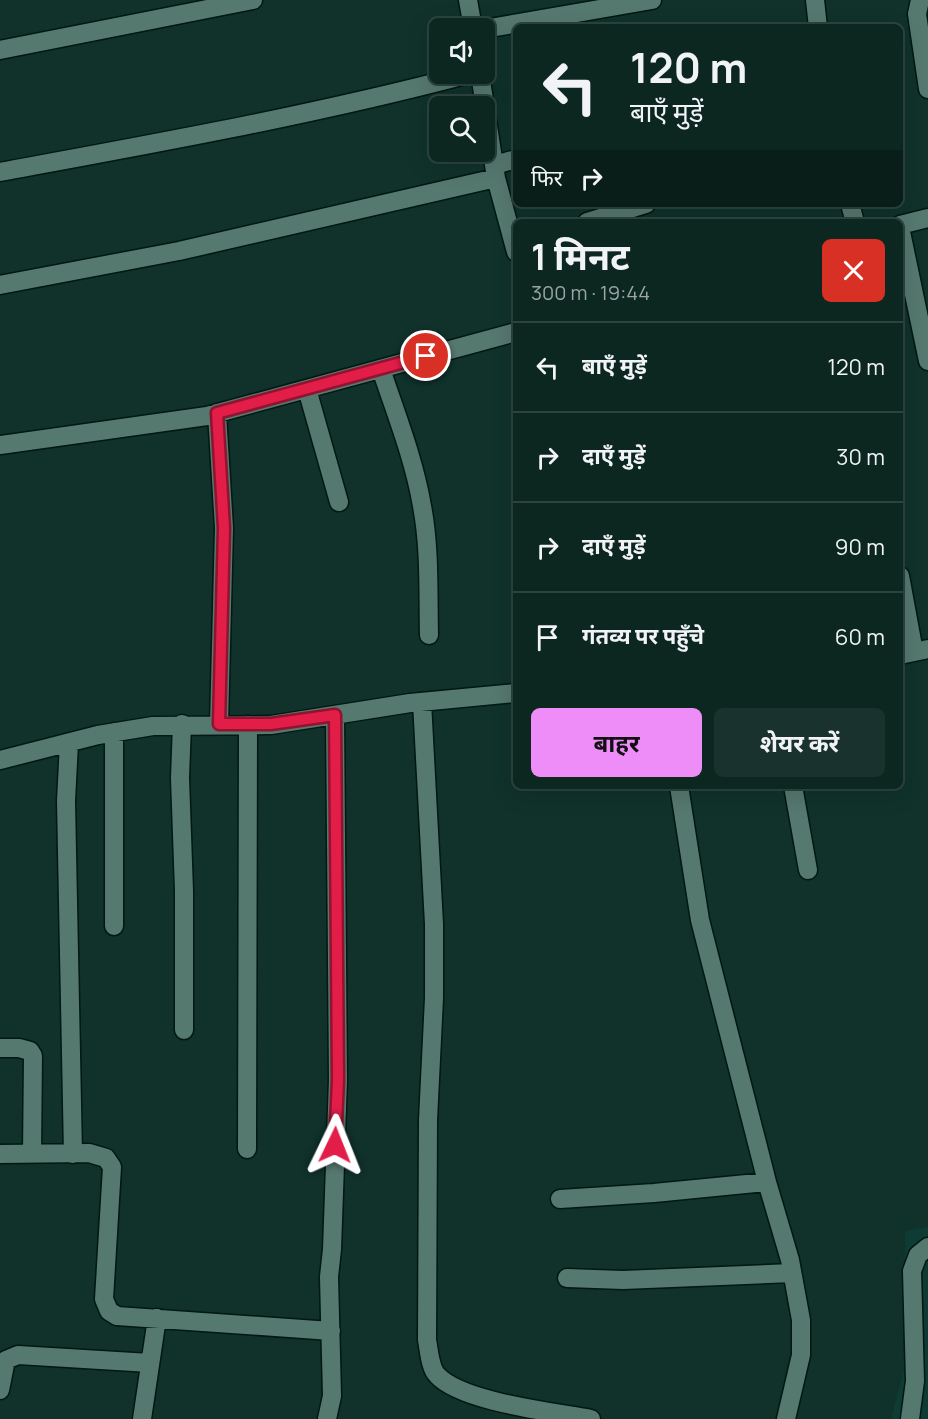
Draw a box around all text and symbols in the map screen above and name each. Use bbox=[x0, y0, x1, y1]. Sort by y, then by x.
map controls bbox=[429, 18, 495, 162]
button: sound bbox=[429, 18, 495, 84]
text: 120 m bbox=[630, 38, 747, 96]
icon: left bbox=[531, 48, 609, 126]
text: बाएँ मुड़ें bbox=[630, 93, 703, 130]
button: search bbox=[429, 96, 495, 162]
icon: right bbox=[575, 162, 608, 195]
text: फिर bbox=[531, 163, 563, 193]
text: 1 मिनट bbox=[531, 232, 630, 281]
button: close bbox=[822, 239, 885, 302]
text: 300 m · 19:44 bbox=[531, 279, 650, 306]
pin bbox=[400, 330, 451, 381]
icon: arrive bbox=[409, 339, 442, 372]
icon: left bbox=[531, 351, 564, 384]
text: बाएँ मुड़ें bbox=[582, 351, 647, 381]
text: 120 m bbox=[827, 352, 885, 382]
icon: right bbox=[531, 441, 564, 474]
text: दाएँ मुड़ें bbox=[582, 441, 645, 471]
text: 30 m bbox=[836, 442, 885, 472]
icon: right bbox=[531, 531, 564, 564]
text: दाएँ मुड़ें bbox=[582, 531, 645, 561]
text: 90 m bbox=[835, 532, 885, 562]
icon: arrive bbox=[531, 621, 564, 654]
text: गंतव्य पर पहुँचे bbox=[582, 621, 704, 651]
text: 60 m bbox=[835, 622, 885, 652]
button: बाहर bbox=[531, 708, 702, 777]
button: शेयर करें bbox=[714, 708, 885, 777]
position arrow bbox=[303, 1113, 367, 1177]

